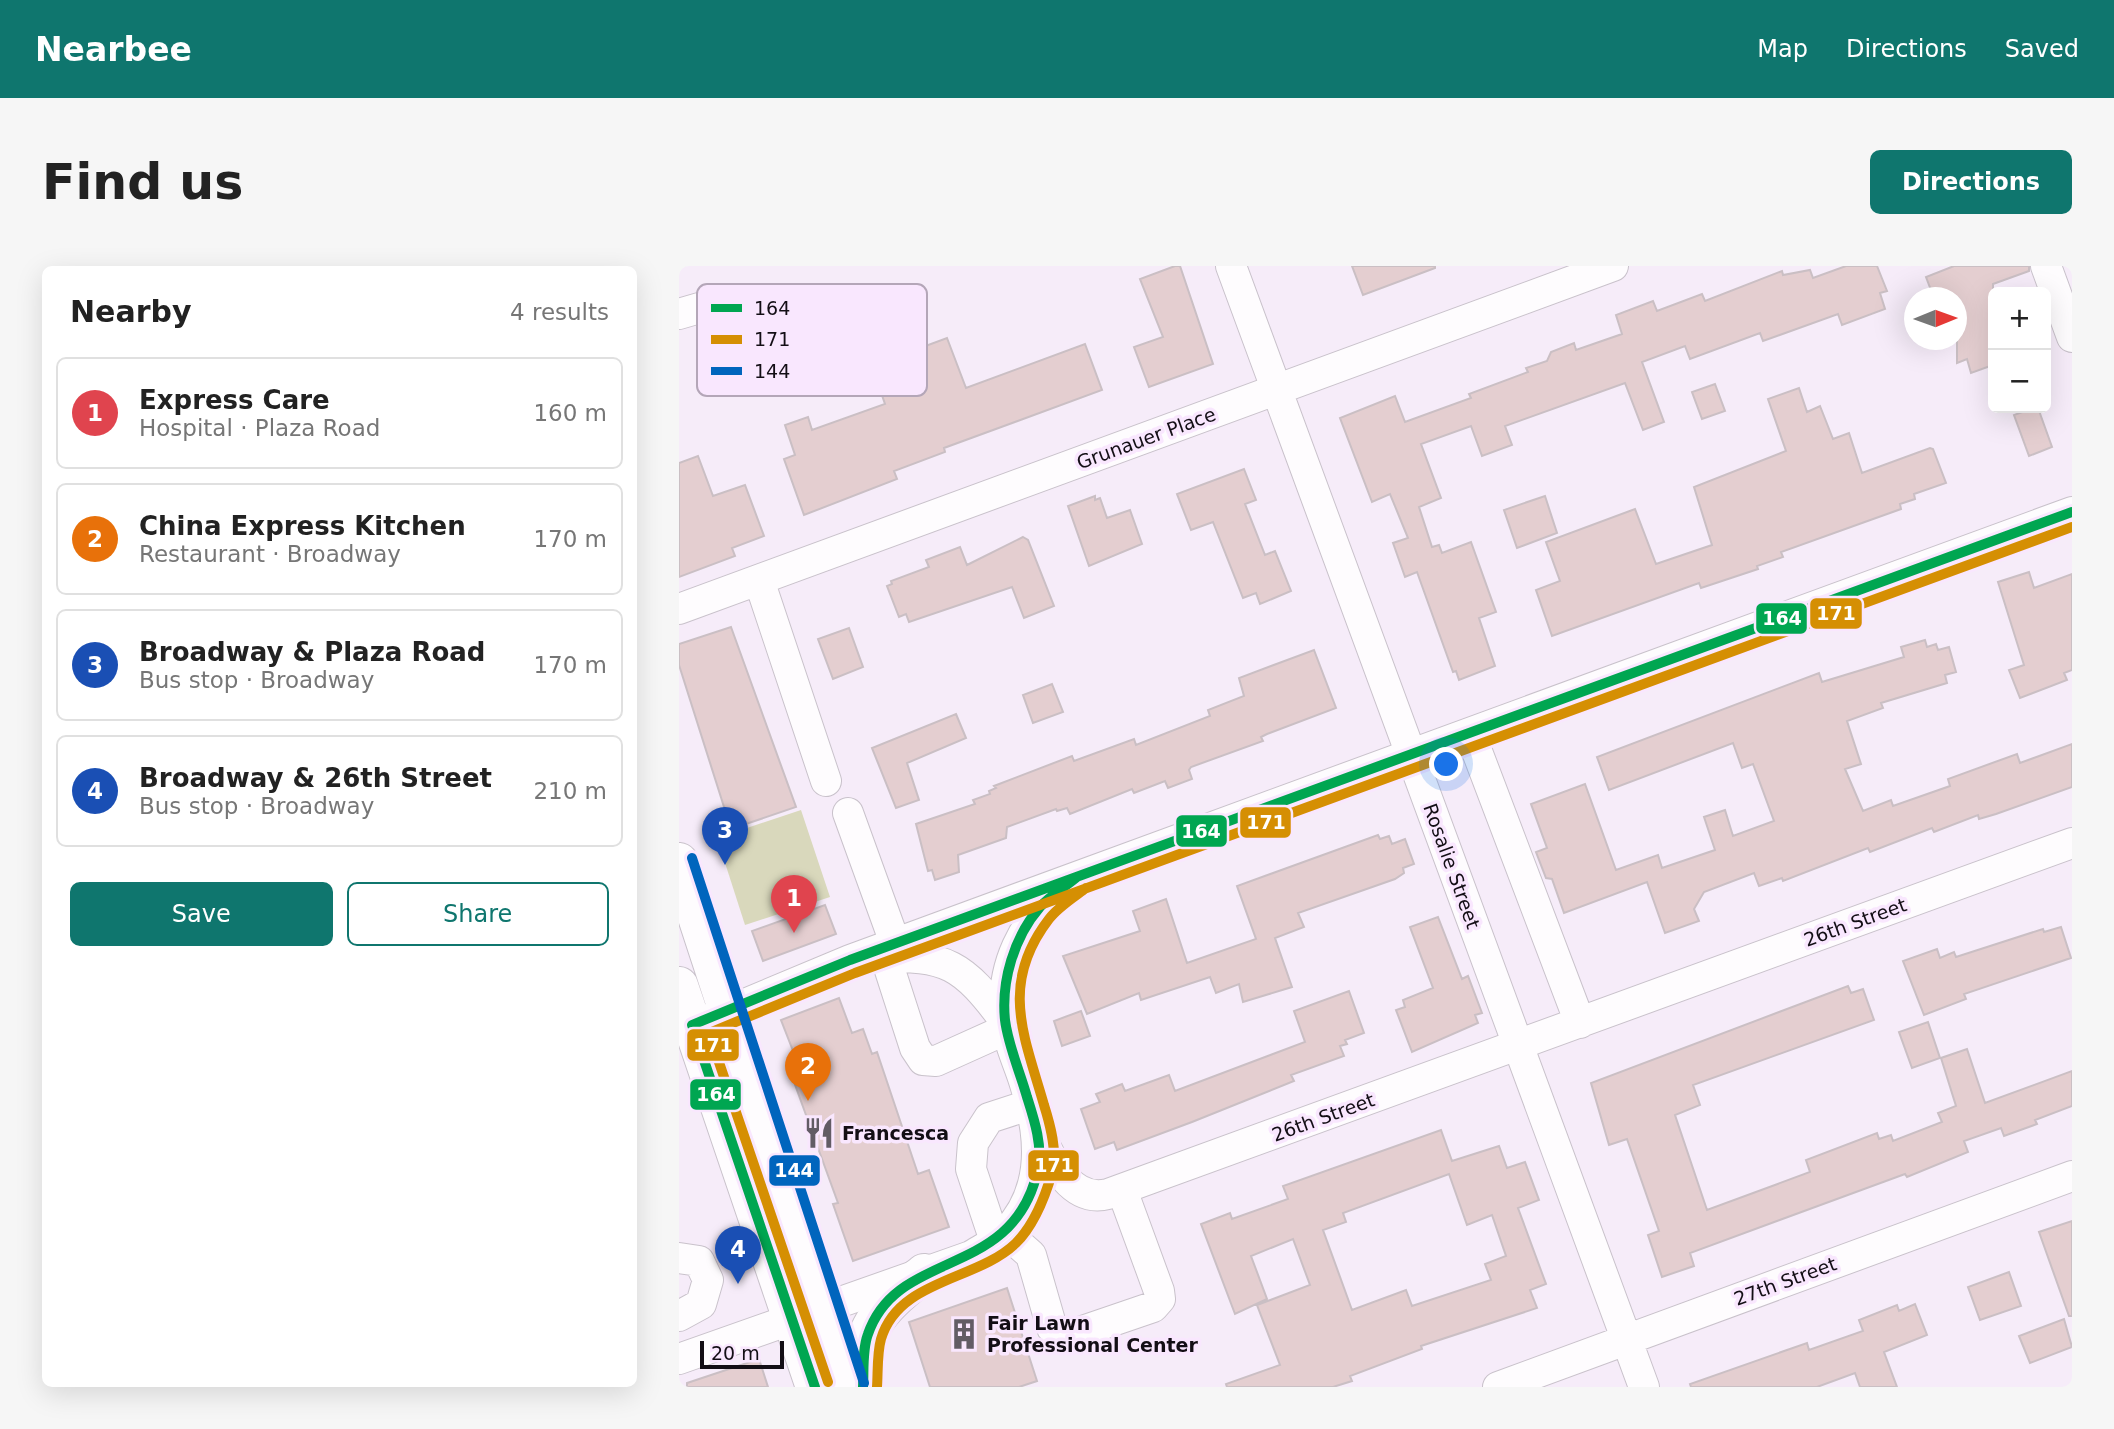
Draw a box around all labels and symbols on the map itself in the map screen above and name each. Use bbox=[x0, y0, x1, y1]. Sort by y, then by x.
legend bbox=[697, 284, 927, 396]
north arrow bbox=[1904, 287, 1967, 350]
text: 164 bbox=[754, 297, 790, 319]
text: 171 bbox=[754, 328, 790, 350]
text: 144 bbox=[754, 360, 790, 382]
street label: Grunauer Place bbox=[1073, 403, 1219, 473]
line badge: 171 bbox=[1809, 597, 1863, 630]
line badge: 164 bbox=[1755, 602, 1808, 635]
text: 171 bbox=[1816, 602, 1856, 624]
text: 164 bbox=[1762, 607, 1802, 629]
your location bbox=[1429, 747, 1463, 781]
street label: Rosalie Street bbox=[1419, 800, 1485, 932]
line badge: 171 bbox=[1239, 806, 1292, 839]
pin: 3 bbox=[702, 807, 748, 865]
text: 171 bbox=[1246, 811, 1286, 833]
line badge: 164 bbox=[1175, 814, 1228, 848]
text: 164 bbox=[1181, 820, 1221, 842]
pin: 1 bbox=[771, 875, 817, 933]
street label: 26th Street bbox=[1801, 893, 1909, 951]
line badge: 171 bbox=[686, 1028, 740, 1062]
text: 171 bbox=[693, 1034, 733, 1056]
pin: 2 bbox=[785, 1043, 831, 1101]
line badge: 164 bbox=[689, 1078, 742, 1111]
text: 164 bbox=[696, 1083, 736, 1105]
street label: 26th Street bbox=[1269, 1088, 1377, 1146]
restaurant icon: Francesca bbox=[802, 1116, 836, 1150]
place label: Francesca bbox=[842, 1122, 949, 1144]
line badge: 171 bbox=[1027, 1149, 1080, 1182]
line badge: 144 bbox=[768, 1154, 821, 1187]
text: 171 bbox=[1034, 1154, 1074, 1176]
text: 144 bbox=[774, 1159, 814, 1181]
pin: 4 bbox=[715, 1226, 761, 1284]
street label: 27th Street bbox=[1731, 1252, 1839, 1310]
place label: Fair Lawn Professional Center bbox=[987, 1312, 1198, 1356]
building icon: Fair Lawn Professional Center bbox=[947, 1317, 981, 1351]
scale bar bbox=[700, 1338, 784, 1370]

